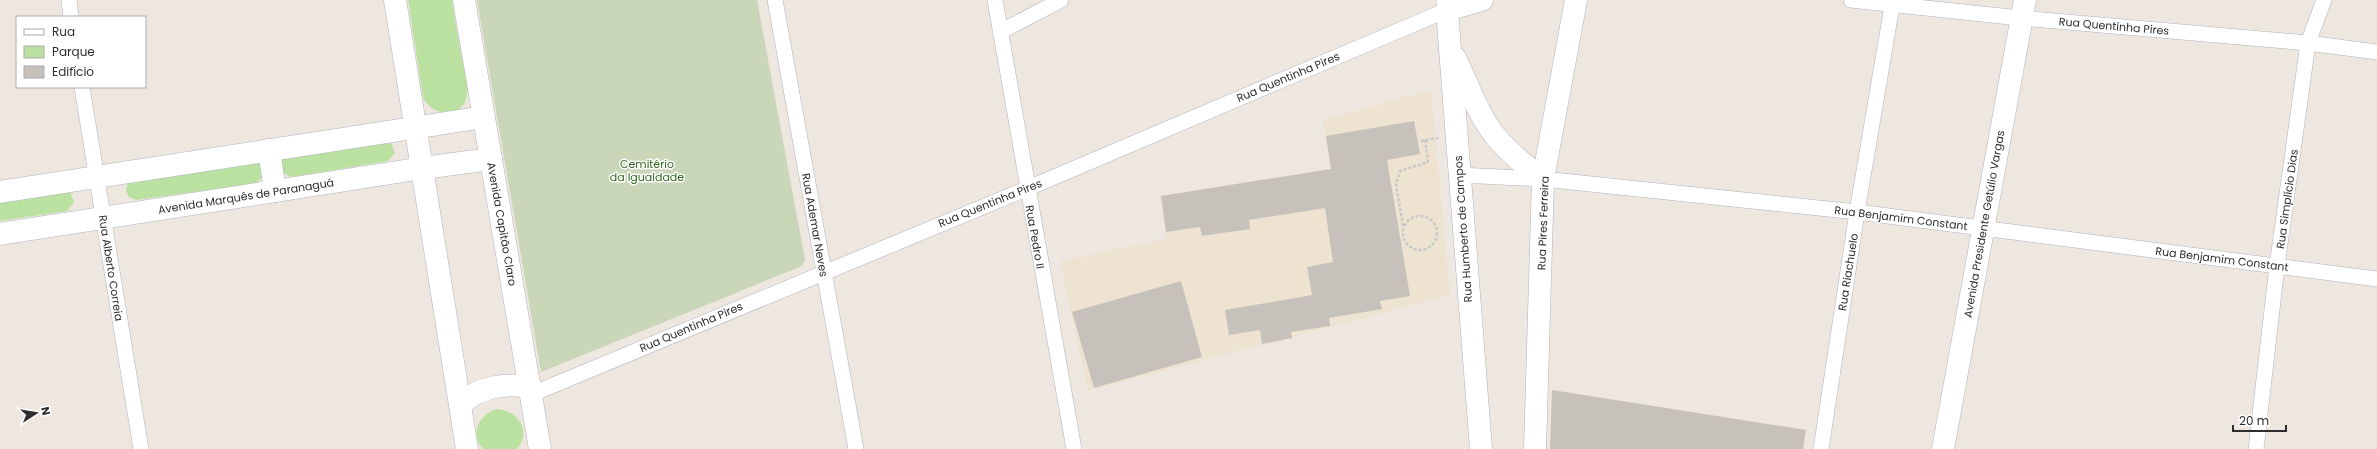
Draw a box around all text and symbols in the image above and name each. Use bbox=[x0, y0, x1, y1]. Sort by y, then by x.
street label: Rua Quentinha Pires bbox=[2058, 13, 2170, 39]
legend bbox=[16, 16, 146, 88]
text: Rua bbox=[52, 23, 75, 40]
text: Parque bbox=[52, 43, 95, 60]
street label: Rua Quentinha Pires bbox=[1234, 48, 1342, 106]
text: Edifício bbox=[52, 63, 94, 80]
street label: Avenida Presidente Getúlio Vargas bbox=[1960, 129, 2008, 319]
street label: Rua Simplício Dias bbox=[2272, 148, 2302, 250]
street label: Rua Humberto de Campos bbox=[1450, 155, 1476, 303]
park label: Cemitério da Igualdade bbox=[610, 156, 684, 185]
street label: Avenida Capitão Claro bbox=[483, 161, 521, 287]
street label: Rua Ademar Neves bbox=[798, 172, 832, 278]
street label: Avenida Marquês de Paranaguá bbox=[157, 174, 335, 218]
street label: Rua Quentinha Pires bbox=[936, 175, 1044, 231]
street label: Rua Pires Ferreira bbox=[1533, 176, 1553, 270]
street label: Rua Benjamim Constant bbox=[1834, 202, 1968, 234]
street label: Rua Pedro II bbox=[1022, 204, 1048, 270]
street label: Rua Alberto Correia bbox=[95, 214, 127, 322]
street label: Rua Riachuelo bbox=[1834, 232, 1862, 312]
street label: Rua Benjamim Constant bbox=[2155, 243, 2289, 275]
street label: Rua Quentinha Pires bbox=[637, 298, 745, 356]
north arrow bbox=[16, 393, 56, 433]
text: N bbox=[37, 405, 54, 417]
scale bar bbox=[2233, 407, 2286, 433]
text: 20 m bbox=[2239, 412, 2269, 429]

